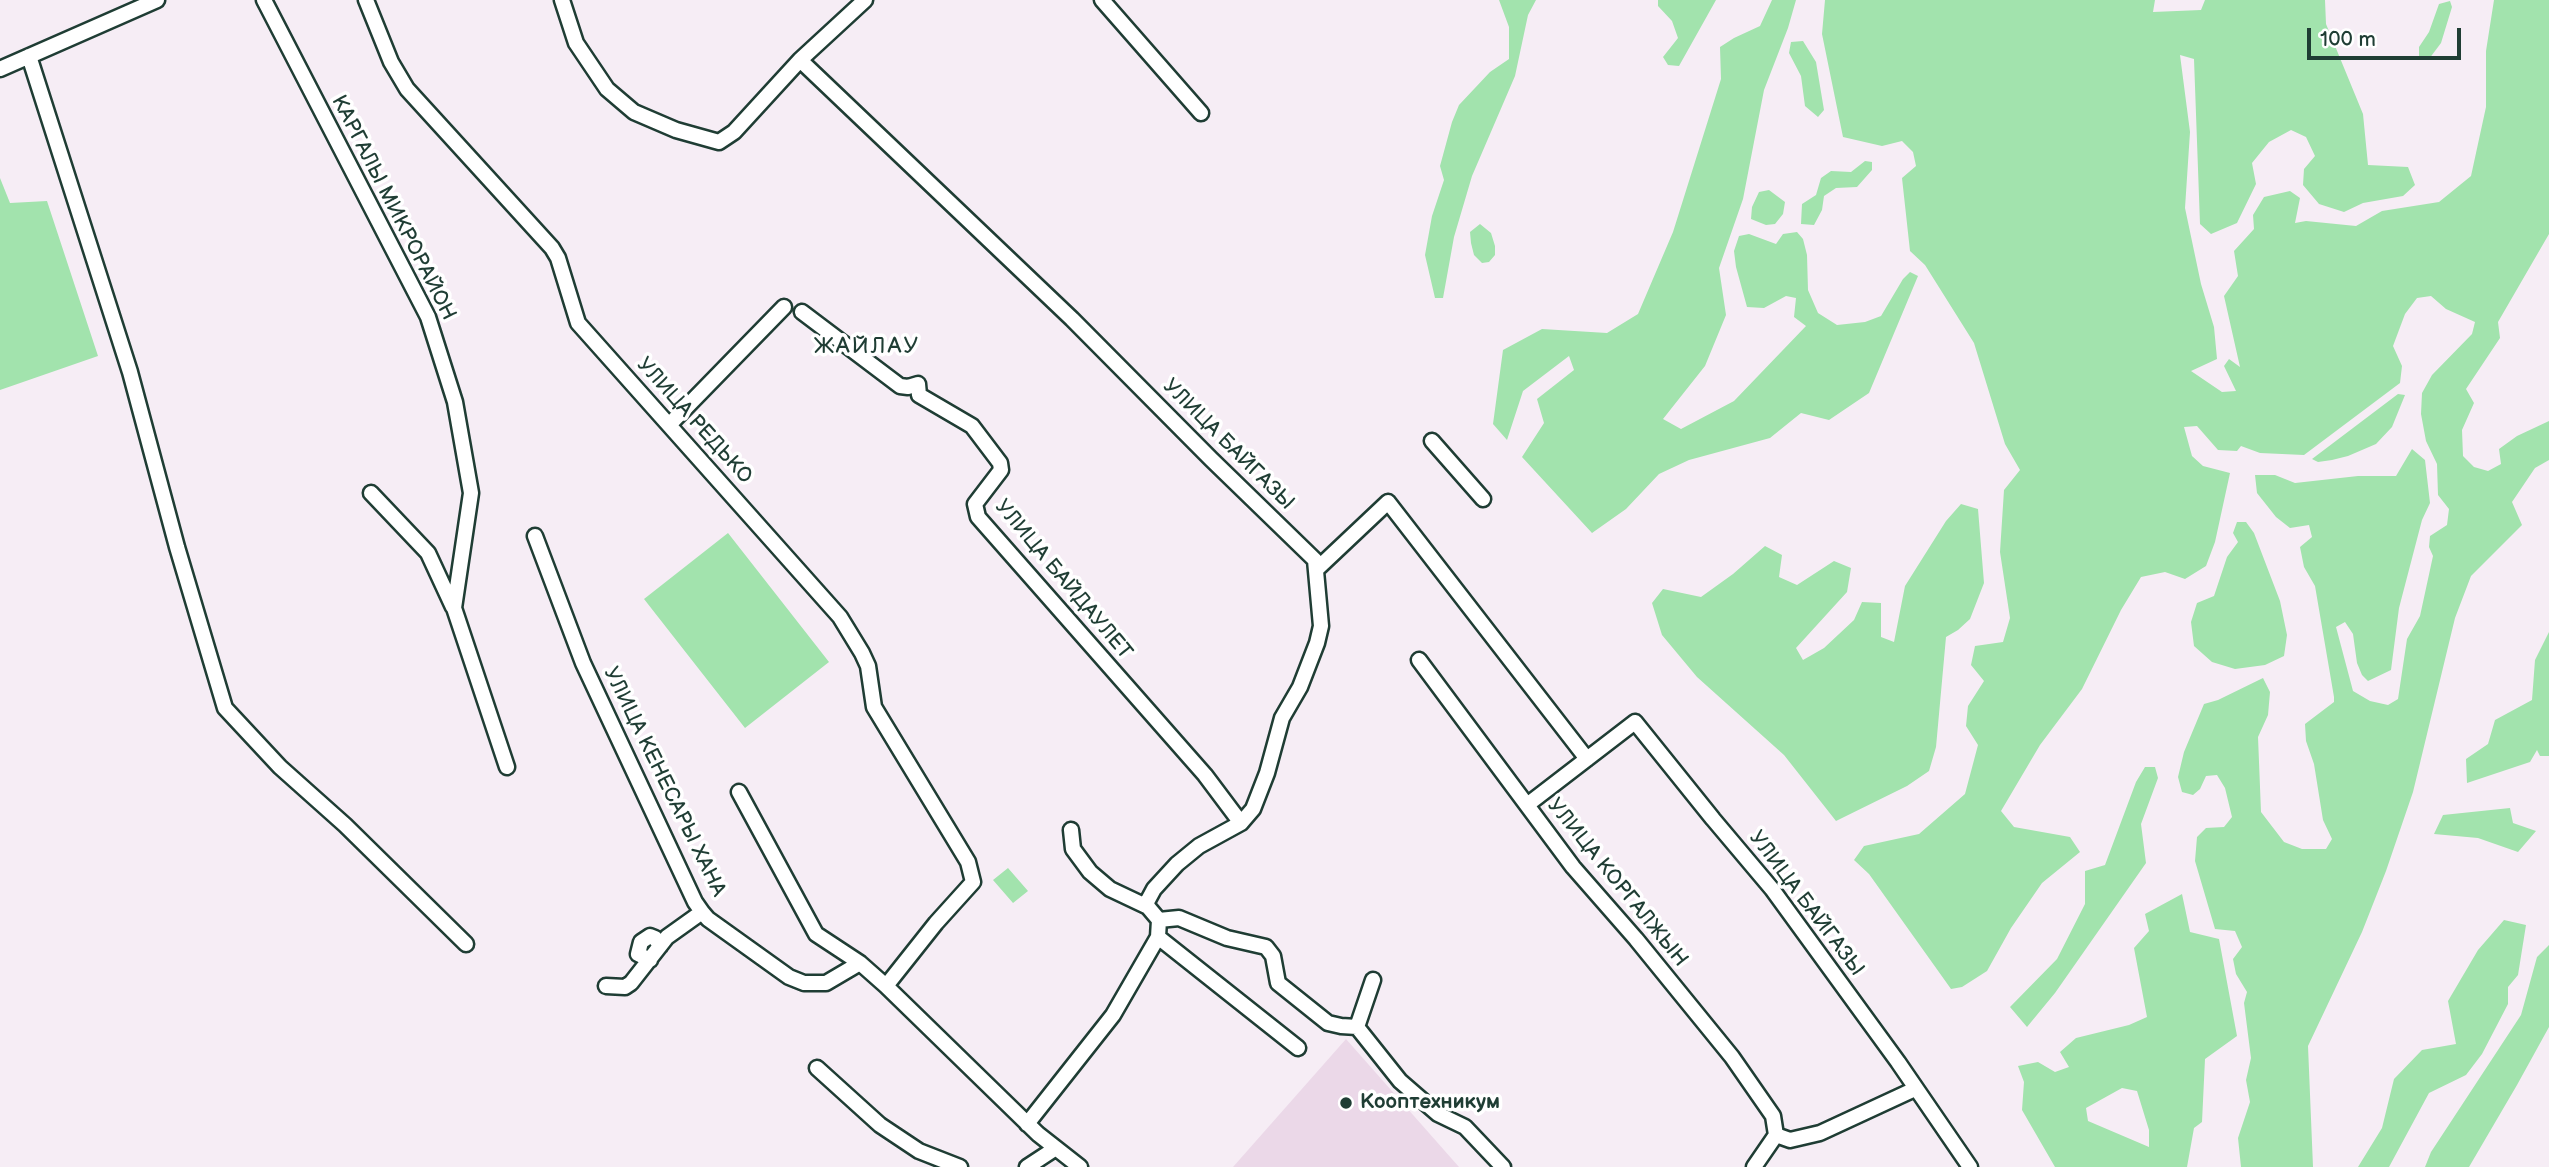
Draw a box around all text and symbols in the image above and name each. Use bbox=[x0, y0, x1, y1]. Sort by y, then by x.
scale bar bbox=[2311, 14, 2465, 58]
text: 100 m bbox=[2320, 27, 2376, 52]
street label: КАРГАЛЫ МИКРОРАЙОН bbox=[325, 91, 461, 325]
district label: ЖАЙЛАУ bbox=[814, 333, 920, 361]
street label: УЛИЦА РЕДЬКО bbox=[631, 353, 757, 489]
street label: УЛИЦА БАЙГАЗЫ bbox=[1157, 374, 1299, 516]
street label: УЛИЦА БАЙДАУЛЕТ bbox=[989, 495, 1137, 665]
street label: УЛИЦА КЕНЕСАРЫ ХАНА bbox=[597, 663, 731, 901]
street label: УЛИЦА КОРГАЛЖЫН bbox=[1541, 794, 1693, 972]
street label: УЛИЦА БАЙГАЗЫ bbox=[1743, 826, 1869, 982]
place label: Кооптехникум bbox=[1360, 1090, 1500, 1116]
marker: Кооптехникум bbox=[1338, 1095, 1354, 1111]

